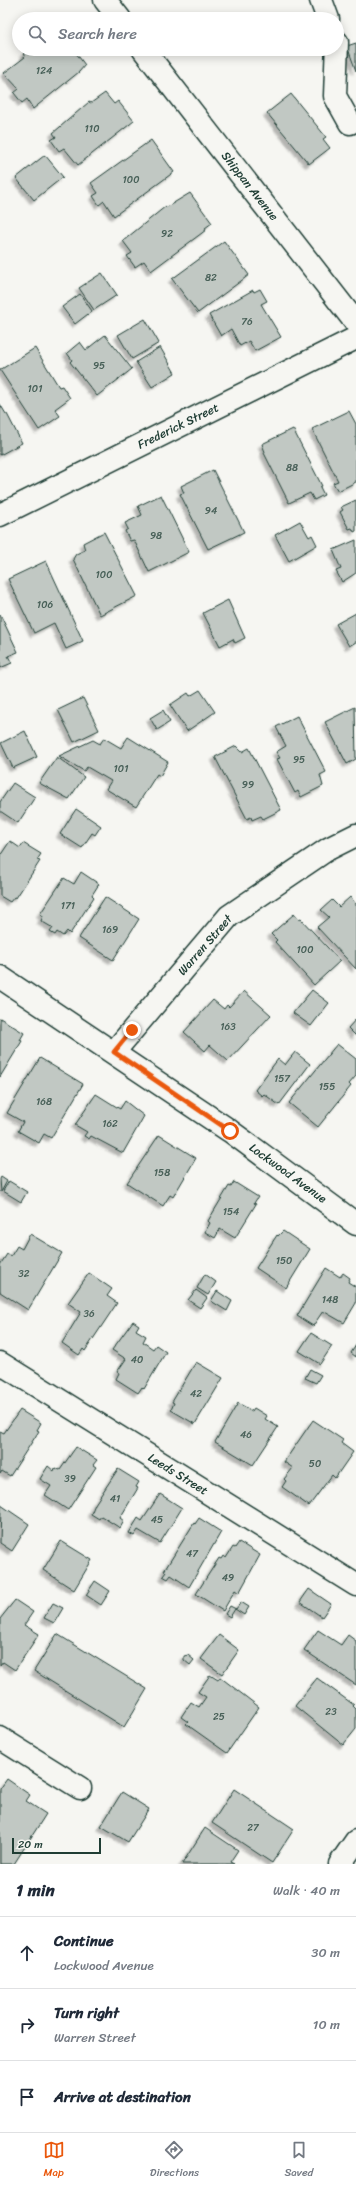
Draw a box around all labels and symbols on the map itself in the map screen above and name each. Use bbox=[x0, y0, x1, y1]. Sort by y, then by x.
house number: 124 bbox=[36, 62, 52, 80]
house number: 110 bbox=[85, 120, 99, 138]
street label: Shippan Avenue bbox=[216, 146, 284, 226]
house number: 100 bbox=[123, 171, 139, 189]
house number: 92 bbox=[161, 225, 173, 243]
house number: 82 bbox=[205, 269, 217, 287]
house number: 76 bbox=[241, 313, 253, 331]
house number: 95 bbox=[93, 357, 105, 375]
house number: 101 bbox=[28, 380, 42, 398]
street label: Frederick Street bbox=[133, 397, 223, 455]
house number: 88 bbox=[286, 459, 298, 477]
house number: 94 bbox=[205, 502, 217, 520]
house number: 98 bbox=[150, 527, 162, 545]
house number: 100 bbox=[96, 566, 112, 584]
house number: 106 bbox=[37, 596, 53, 614]
house number: 95 bbox=[293, 751, 305, 769]
house number: 101 bbox=[114, 760, 128, 778]
house number: 99 bbox=[242, 776, 254, 794]
house number: 171 bbox=[61, 897, 75, 915]
street label: Warren Street bbox=[172, 908, 239, 981]
house number: 169 bbox=[102, 921, 118, 939]
house number: 100 bbox=[297, 941, 313, 959]
house number: 163 bbox=[220, 1018, 236, 1036]
route end bbox=[123, 1021, 141, 1039]
house number: 157 bbox=[274, 1070, 291, 1088]
house number: 155 bbox=[319, 1078, 335, 1096]
house number: 168 bbox=[36, 1093, 52, 1111]
house number: 162 bbox=[102, 1115, 118, 1133]
route start bbox=[221, 1122, 239, 1140]
street label: Lockwood Avenue bbox=[244, 1137, 332, 1209]
house number: 158 bbox=[154, 1164, 170, 1182]
house number: 154 bbox=[223, 1203, 239, 1221]
house number: 150 bbox=[276, 1252, 292, 1270]
house number: 32 bbox=[18, 1265, 30, 1283]
house number: 148 bbox=[322, 1291, 338, 1309]
house number: 36 bbox=[83, 1305, 95, 1323]
house number: 40 bbox=[131, 1351, 143, 1369]
house number: 42 bbox=[190, 1385, 202, 1403]
house number: 46 bbox=[240, 1426, 252, 1444]
street label: Leeds Street bbox=[143, 1447, 213, 1501]
house number: 50 bbox=[309, 1455, 321, 1473]
house number: 39 bbox=[64, 1470, 76, 1488]
house number: 41 bbox=[110, 1490, 120, 1508]
house number: 45 bbox=[151, 1511, 163, 1529]
house number: 47 bbox=[186, 1545, 199, 1563]
house number: 49 bbox=[222, 1569, 234, 1587]
house number: 23 bbox=[325, 1703, 337, 1721]
house number: 25 bbox=[213, 1708, 225, 1726]
house number: 27 bbox=[247, 1819, 260, 1837]
scale bar bbox=[12, 1836, 101, 1855]

